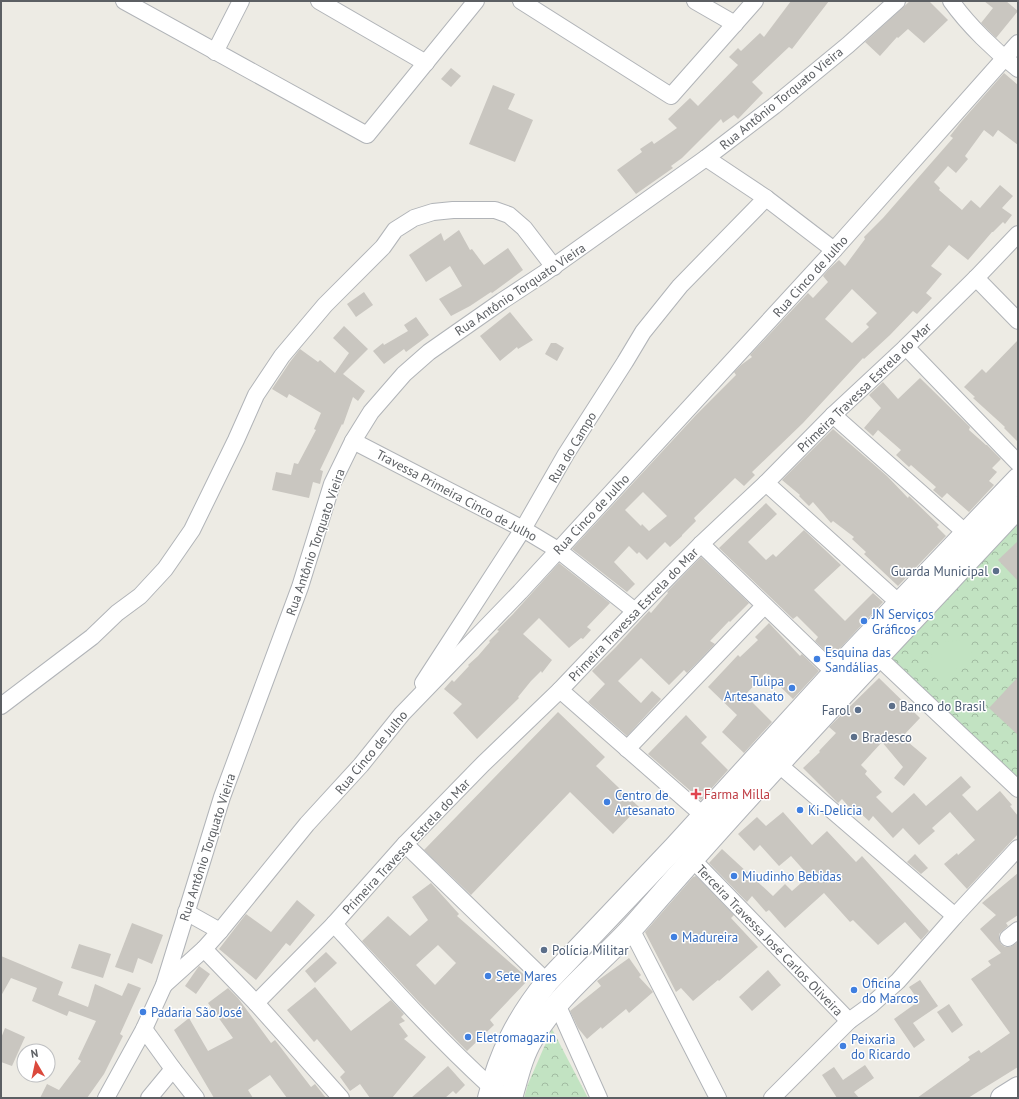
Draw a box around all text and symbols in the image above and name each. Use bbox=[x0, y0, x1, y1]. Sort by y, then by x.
street label: Rua Antônio Torquato Vieira bbox=[716, 43, 847, 154]
street label: Rua Cinco de Julho bbox=[769, 232, 852, 321]
street label: Rua Antônio Torquato Vieira bbox=[452, 239, 589, 340]
street label: Primeira Travessa Estrela do Mar bbox=[794, 318, 935, 456]
street label: Rua do Campo bbox=[544, 408, 600, 486]
street label: Travessa Primeira Cinco de Julho bbox=[373, 446, 540, 545]
street label: Rua Antônio Torquato Vieira bbox=[282, 466, 349, 618]
street label: Rua Cinco de Julho bbox=[550, 470, 633, 558]
street label: Primeira Travessa Estrela do Mar bbox=[565, 543, 702, 685]
place label: Guarda Municipal bbox=[891, 563, 988, 580]
marker: Guarda Municipal bbox=[991, 566, 1001, 576]
place label: JN Serviços Gráficos bbox=[871, 606, 934, 638]
marker: JN Serviços Gráficos bbox=[859, 616, 869, 626]
place label: Esquina das Sandálias bbox=[825, 644, 891, 676]
marker: Esquina das Sandálias bbox=[812, 654, 822, 664]
place label: Tulipa Artesanato bbox=[724, 673, 784, 705]
marker: Tulipa Artesanato bbox=[787, 683, 797, 693]
place label: Banco do Brasil bbox=[900, 698, 986, 715]
marker: Banco do Brasil bbox=[887, 701, 897, 711]
place label: Farol bbox=[822, 702, 850, 719]
marker: Farol bbox=[853, 705, 863, 715]
street label: Rua Cinco de Julho bbox=[331, 707, 411, 798]
place label: Bradesco bbox=[862, 729, 912, 746]
marker: Bradesco bbox=[849, 732, 859, 742]
street label: Rua Antônio Torquato Vieira bbox=[176, 771, 239, 923]
street label: Primeira Travessa Estrela do Mar bbox=[339, 774, 474, 918]
place label: Farma Milla bbox=[704, 786, 770, 803]
place label: Centro de Artesanato bbox=[615, 787, 675, 819]
marker: Farma Milla bbox=[691, 789, 701, 799]
marker: Centro de Artesanato bbox=[602, 797, 612, 807]
place label: Ki-Delicia bbox=[808, 802, 862, 819]
marker: Ki-Delicia bbox=[795, 805, 805, 815]
street label: Terceira Travessa José Carlos Oliveira bbox=[693, 861, 847, 1020]
place label: Miudinho Bebidas bbox=[742, 868, 842, 885]
marker: Miudinho Bebidas bbox=[729, 871, 739, 881]
place label: Madureira bbox=[682, 929, 738, 946]
marker: Madureira bbox=[669, 932, 679, 942]
place label: Polícia Militar bbox=[552, 942, 629, 959]
marker: Polícia Militar bbox=[539, 945, 549, 955]
place label: Sete Mares bbox=[496, 968, 557, 985]
marker: Sete Mares bbox=[483, 971, 493, 981]
place label: Oficina do Marcos bbox=[862, 975, 919, 1007]
marker: Oficina do Marcos bbox=[849, 985, 859, 995]
place label: Padaria São José bbox=[151, 1004, 242, 1021]
marker: Padaria São José bbox=[138, 1007, 148, 1017]
place label: Eletromagazin bbox=[476, 1029, 556, 1046]
place label: Peixaria do Ricardo bbox=[851, 1031, 910, 1063]
marker: Eletromagazin bbox=[463, 1032, 473, 1042]
marker: Peixaria do Ricardo bbox=[838, 1041, 848, 1051]
north arrow bbox=[16, 1043, 56, 1083]
text: N bbox=[30, 1046, 39, 1061]

